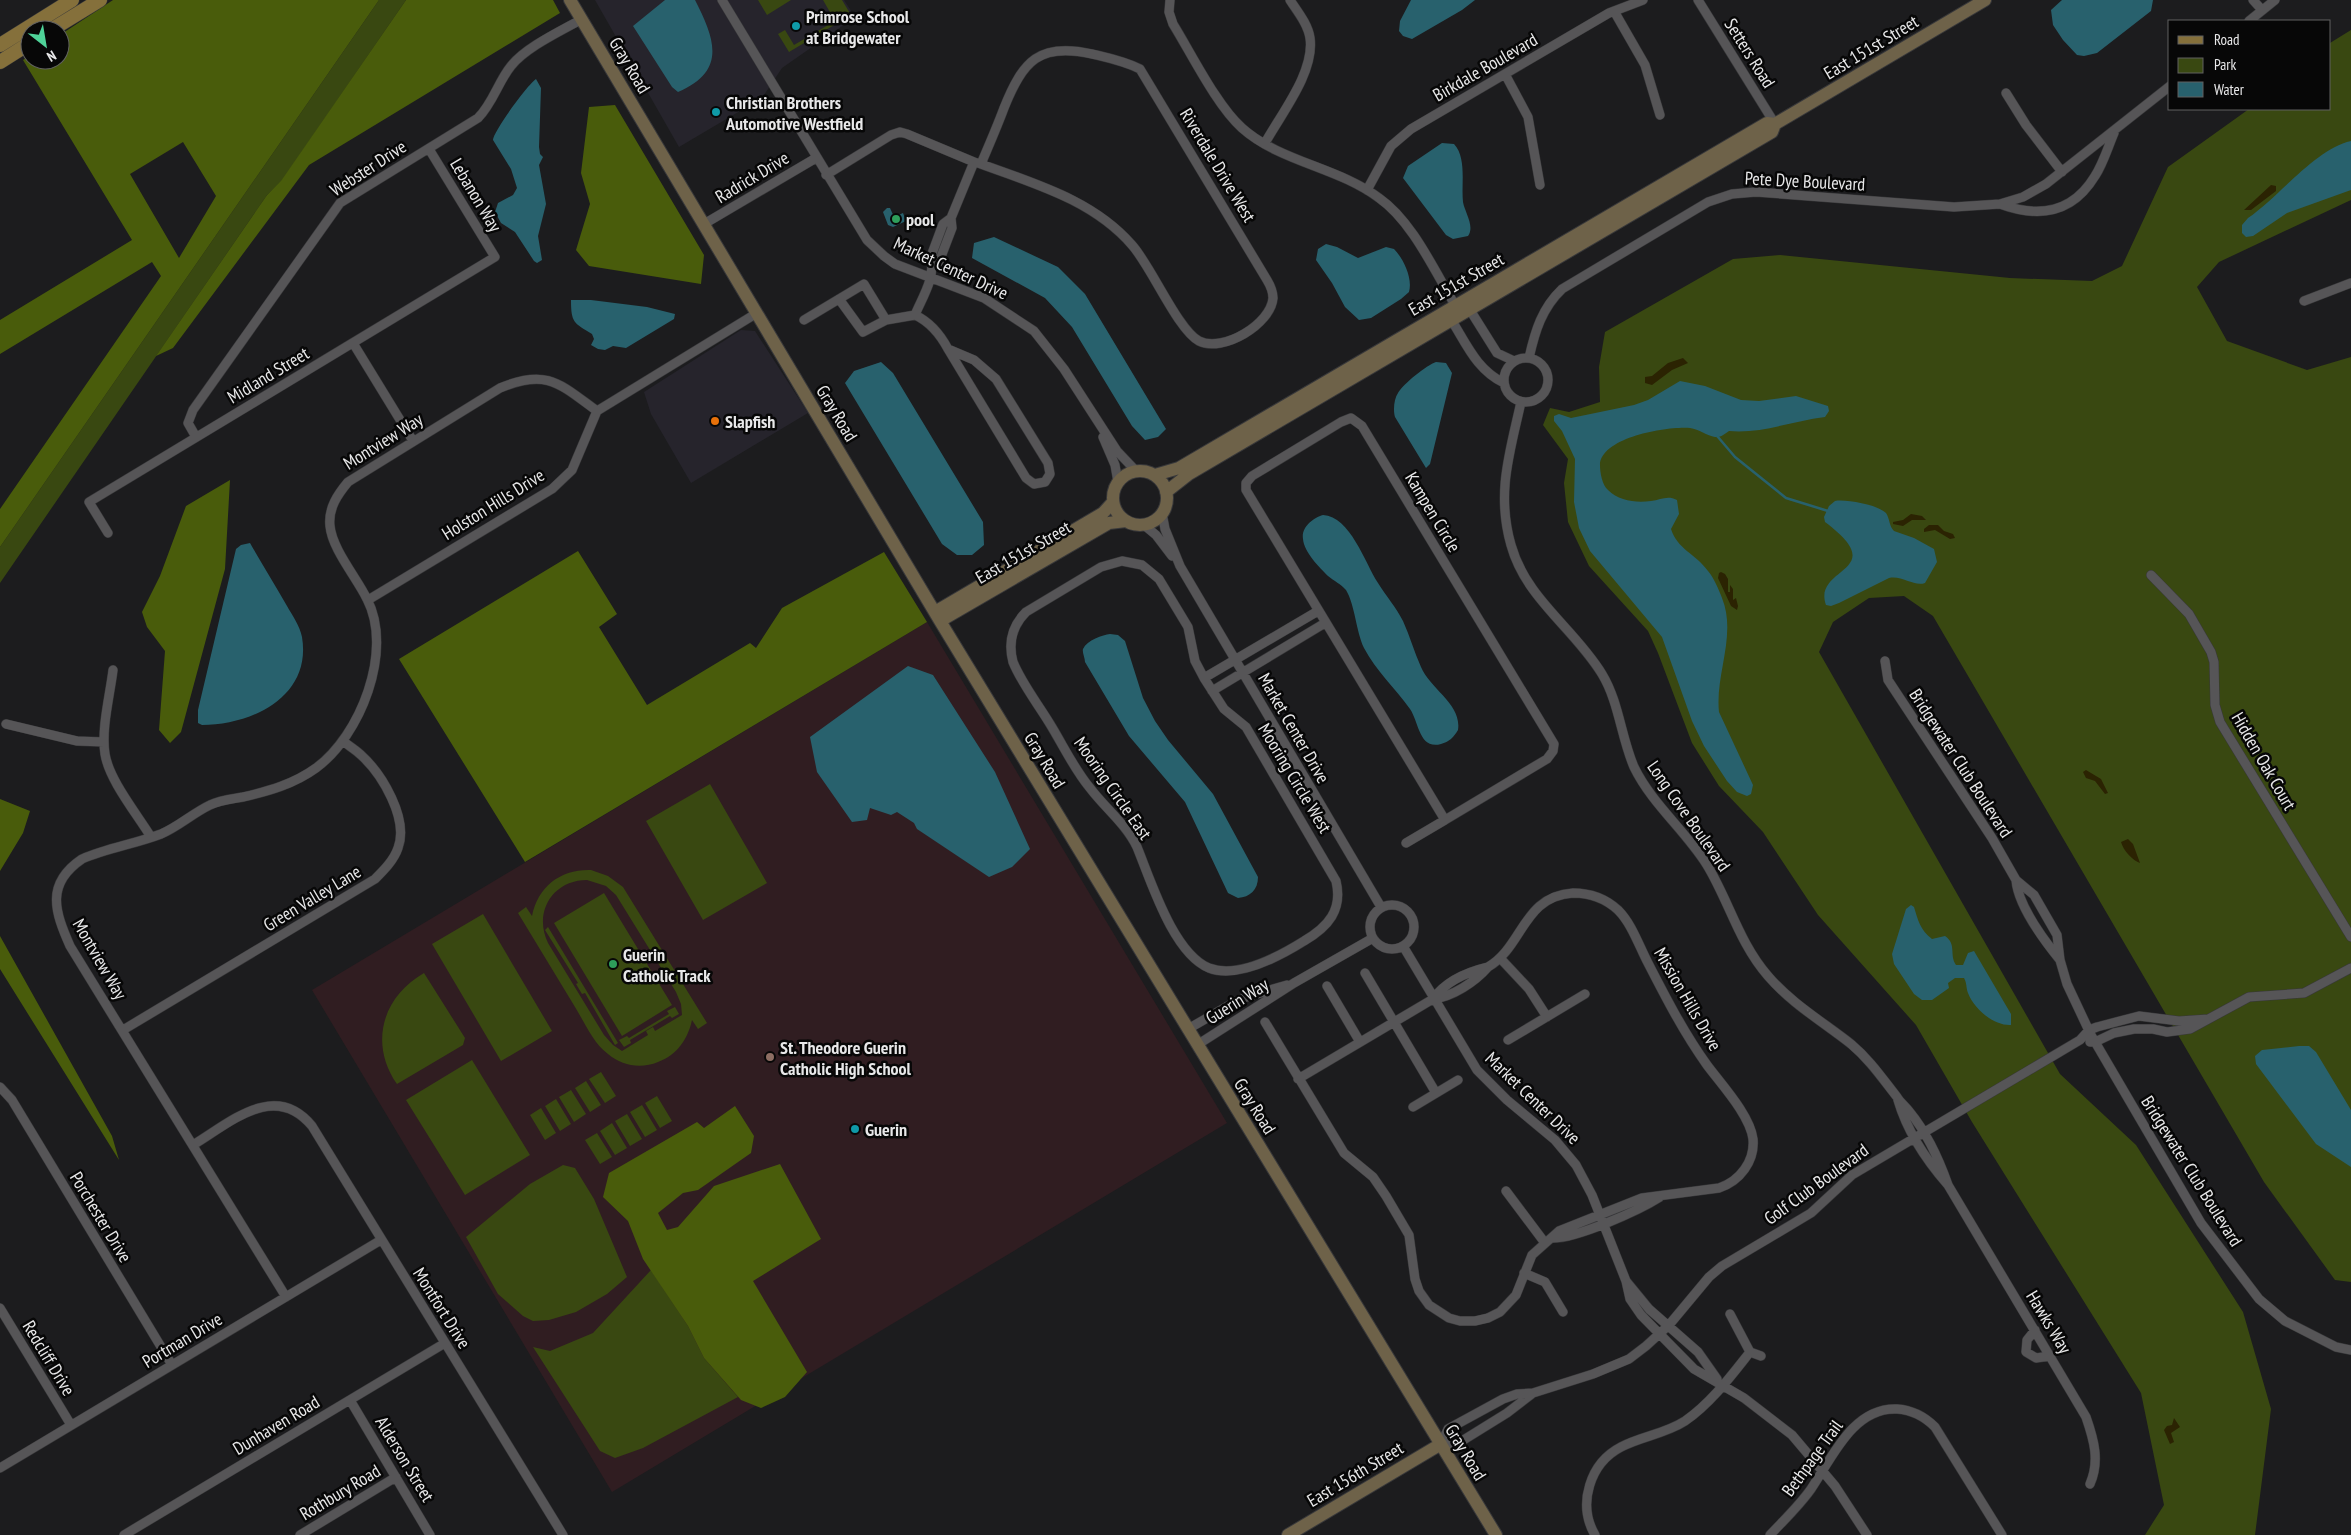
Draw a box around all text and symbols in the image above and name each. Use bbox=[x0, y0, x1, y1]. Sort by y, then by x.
place label: Primrose School at Bridgewater bbox=[806, 5, 910, 49]
street label: East 151st Street bbox=[1820, 10, 1922, 84]
street label: Setters Road bbox=[1720, 14, 1780, 92]
north arrow bbox=[20, 20, 70, 70]
marker: Primrose School at Bridgewater bbox=[790, 20, 802, 32]
legend bbox=[2168, 20, 2331, 110]
street label: Birkdale Boulevard bbox=[1429, 28, 1541, 106]
text: Road bbox=[2214, 30, 2240, 49]
street label: Gray Road bbox=[604, 33, 656, 97]
text: N bbox=[44, 46, 60, 66]
text: Park bbox=[2214, 55, 2236, 74]
text: Water bbox=[2214, 80, 2245, 99]
place label: Christian Brothers Automotive Westfield bbox=[725, 91, 863, 135]
street label: Riverdale Drive West bbox=[1175, 104, 1261, 226]
marker: Christian Brothers Automotive Westfield bbox=[710, 106, 722, 118]
street label: Webster Drive bbox=[325, 135, 411, 201]
street label: Radrick Drive bbox=[711, 146, 793, 208]
street label: Lebanon Way bbox=[445, 154, 507, 236]
street label: Pete Dye Boulevard bbox=[1744, 166, 1866, 196]
place label: pool bbox=[906, 208, 935, 231]
marker: pool bbox=[890, 213, 902, 225]
street label: Market Center Drive bbox=[890, 232, 1012, 304]
street label: East 151st Street bbox=[1404, 247, 1508, 321]
street label: Midland Street bbox=[223, 342, 313, 408]
street label: Gray Road bbox=[811, 381, 863, 445]
street label: Montview Way bbox=[339, 407, 427, 474]
place label: Slapfish bbox=[725, 410, 775, 433]
marker: Slapfish bbox=[709, 415, 721, 427]
street label: Holston Hills Drive bbox=[437, 463, 549, 545]
street label: Kampen Circle bbox=[1400, 468, 1466, 556]
street label: East 151st Street bbox=[971, 515, 1075, 589]
street label: Market Center Drive bbox=[1253, 669, 1335, 787]
street label: Bridgewater Club Boulevard bbox=[1904, 684, 2018, 842]
street label: Hidden Oak Court bbox=[2227, 708, 2301, 814]
street label: Mooring Circle West bbox=[1253, 719, 1337, 837]
street label: Gray Road bbox=[1019, 728, 1071, 792]
street label: Mooring Circle East bbox=[1069, 732, 1157, 844]
street label: Long Cove Boulevard bbox=[1642, 756, 1736, 876]
street label: Green Valley Lane bbox=[259, 860, 365, 936]
street label: Montview Way bbox=[68, 915, 132, 1004]
place label: Guerin Catholic Track bbox=[623, 943, 711, 987]
street label: Mission Hills Drive bbox=[1649, 943, 1727, 1055]
marker: Guerin Catholic Track bbox=[607, 958, 619, 970]
street label: Guerin Way bbox=[1201, 973, 1273, 1029]
place label: St. Theodore Guerin Catholic High School bbox=[780, 1036, 912, 1080]
street label: Market Center Drive bbox=[1481, 1047, 1585, 1149]
marker: St. Theodore Guerin Catholic High School bbox=[764, 1051, 776, 1063]
street label: Gray Road bbox=[1229, 1074, 1281, 1138]
street label: Bridgewater Club Boulevard bbox=[2136, 1091, 2248, 1251]
place label: Guerin bbox=[865, 1118, 907, 1141]
marker: Guerin bbox=[849, 1123, 861, 1135]
street label: Golf Club Boulevard bbox=[1759, 1138, 1873, 1230]
street label: Porchester Drive bbox=[65, 1167, 137, 1267]
street label: Montfort Drive bbox=[408, 1263, 476, 1353]
street label: Hawks Way bbox=[2021, 1286, 2077, 1358]
street label: Portman Drive bbox=[138, 1307, 226, 1373]
street label: Redcliff Drive bbox=[18, 1316, 80, 1400]
street label: Dunhaven Road bbox=[228, 1390, 324, 1460]
street label: Alderson Street bbox=[370, 1412, 440, 1506]
street label: Bethpage Trail bbox=[1777, 1415, 1848, 1501]
street label: Gray Road bbox=[1440, 1420, 1492, 1484]
street label: East 156th Street bbox=[1303, 1436, 1407, 1512]
street label: Rothbury Road bbox=[296, 1459, 384, 1525]

